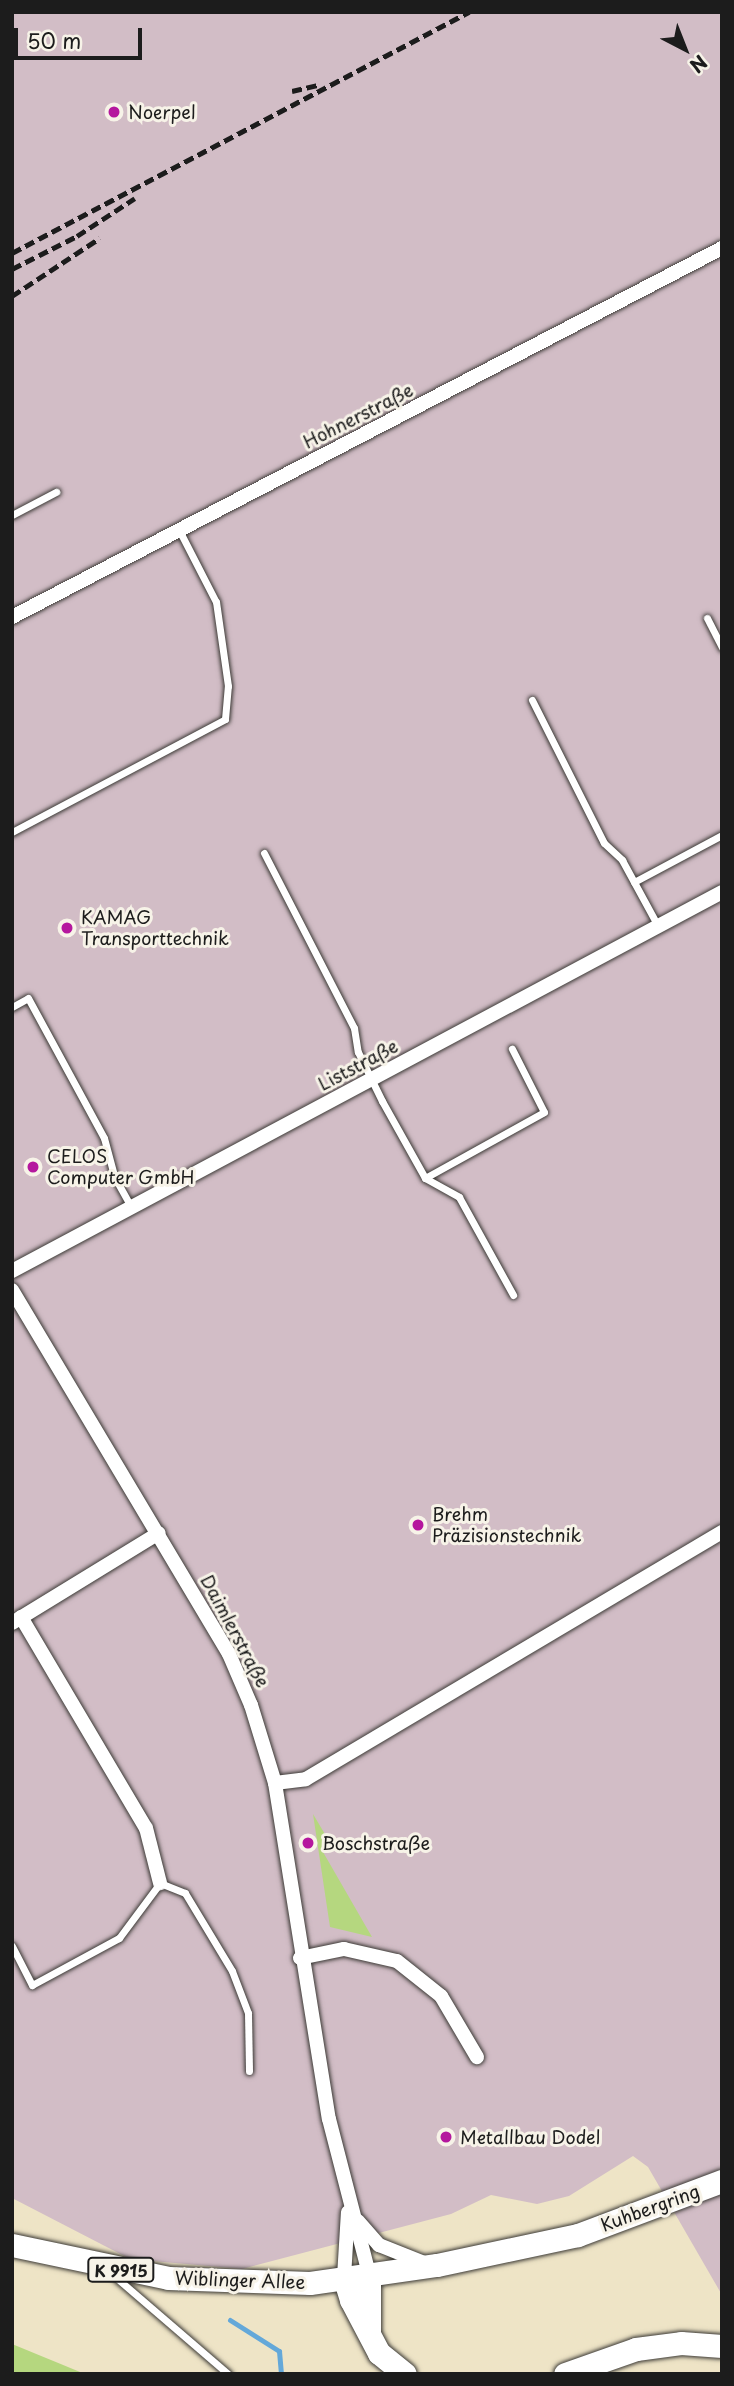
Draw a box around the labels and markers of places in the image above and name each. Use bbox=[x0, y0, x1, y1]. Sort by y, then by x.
place label: Noerpel bbox=[128, 101, 196, 123]
marker: Noerpel bbox=[106, 104, 122, 120]
place label: KAMAG Transporttechnik bbox=[81, 907, 229, 950]
marker: KAMAG Transporttechnik bbox=[59, 920, 75, 936]
place label: CELOS Computer GmbH bbox=[47, 1146, 194, 1188]
marker: CELOS Computer GmbH bbox=[25, 1159, 41, 1175]
place label: Brehm Präzisionstechnik bbox=[432, 1504, 582, 1546]
marker: Brehm Präzisionstechnik bbox=[410, 1517, 426, 1533]
place label: Boschstraße bbox=[322, 1832, 430, 1854]
marker: Boschstraße bbox=[300, 1835, 316, 1851]
place label: Metallbau Dodel bbox=[460, 2126, 601, 2148]
marker: Metallbau Dodel bbox=[438, 2129, 454, 2145]

